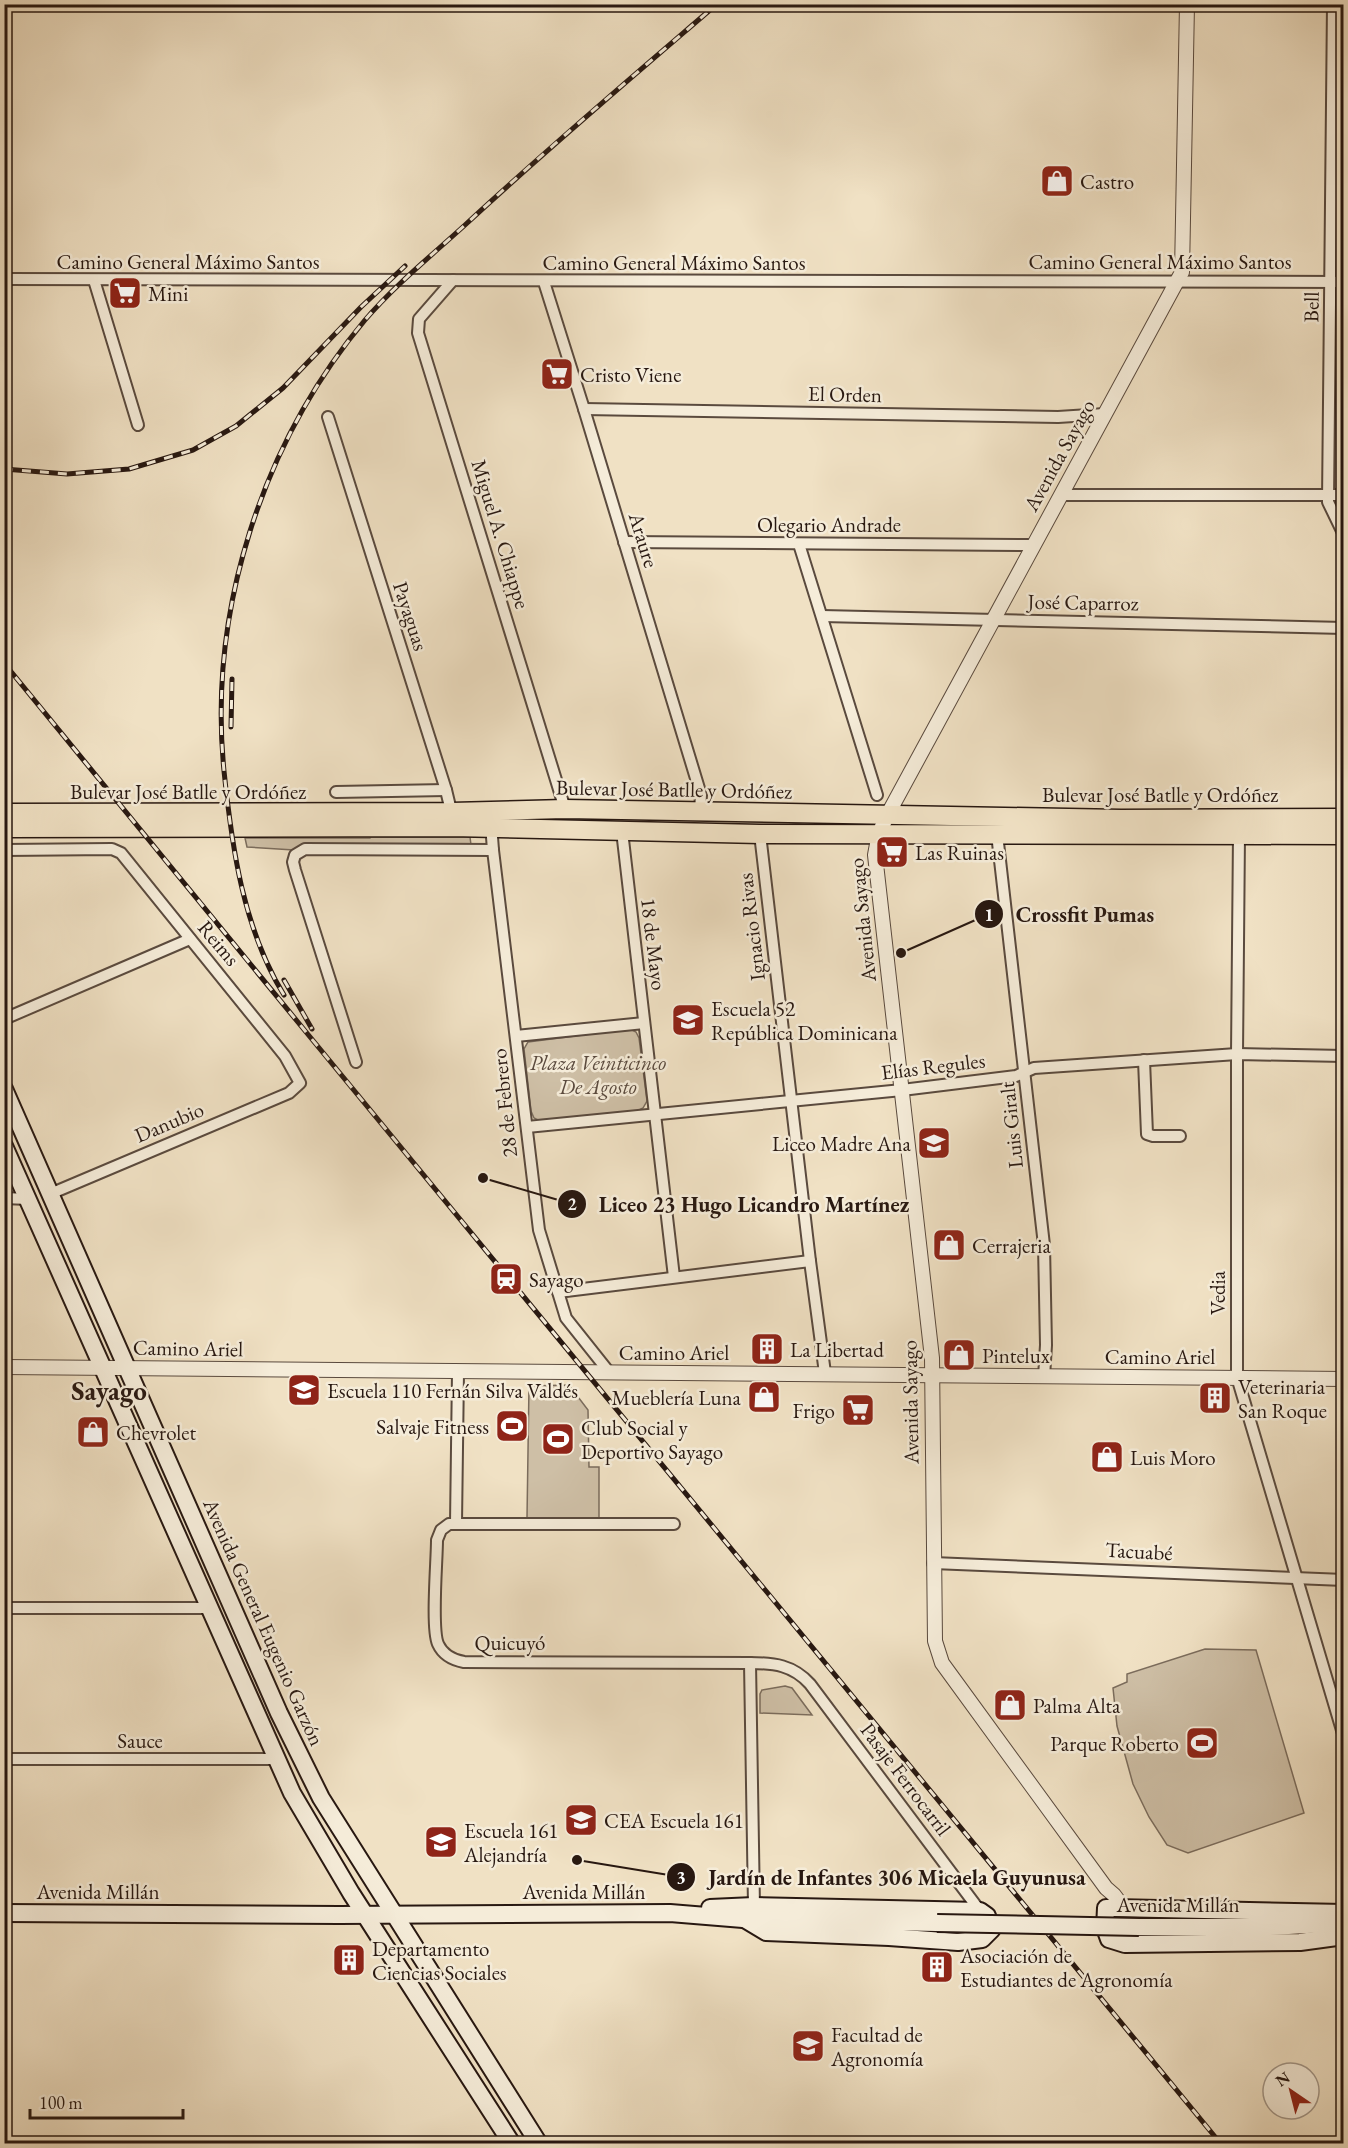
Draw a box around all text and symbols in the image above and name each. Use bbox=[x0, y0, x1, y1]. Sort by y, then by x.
shop icon: Castro bbox=[1039, 163, 1075, 199]
place label: Castro bbox=[1080, 168, 1134, 195]
street label: Camino General Máximo Santos bbox=[57, 248, 320, 275]
street label: Camino General Máximo Santos bbox=[1029, 248, 1292, 275]
street label: Camino General Máximo Santos bbox=[543, 249, 806, 276]
supermarket icon: Mini bbox=[107, 275, 143, 311]
place label: Mini bbox=[148, 280, 188, 307]
street label: Bell bbox=[1297, 291, 1325, 323]
supermarket icon: Cristo Viene bbox=[539, 356, 575, 392]
place label: Cristo Viene bbox=[580, 361, 681, 388]
street label: El Orden bbox=[808, 380, 882, 408]
street label: Avenida Sayago bbox=[1017, 394, 1101, 517]
street label: Miguel A. Chiappe bbox=[466, 456, 536, 612]
street label: Araure bbox=[623, 508, 665, 571]
street label: Olegario Andrade bbox=[757, 511, 901, 538]
street label: Payaguas bbox=[387, 578, 435, 654]
street label: José Caparroz bbox=[1025, 587, 1139, 616]
street label: Bulevar José Batlle y Ordóñez bbox=[556, 773, 792, 805]
street label: Bulevar José Batlle y Ordóñez bbox=[70, 778, 306, 805]
street label: Bulevar José Batlle y Ordóñez bbox=[1042, 781, 1278, 808]
supermarket icon: Las Ruinas bbox=[874, 834, 910, 870]
place label: Las Ruinas bbox=[915, 839, 1004, 866]
street label: Avenida Sayago bbox=[842, 857, 882, 984]
street label: Ignacio Rivas bbox=[731, 871, 771, 982]
callout: Crossfit Pumas bbox=[974, 894, 1166, 934]
street label: 18 de Mayo bbox=[635, 896, 673, 992]
text: Crossfit Pumas bbox=[1016, 900, 1154, 929]
text: 1 bbox=[984, 903, 994, 926]
street label: Reims bbox=[192, 915, 246, 972]
place label: Escuela 52 República Dominicana bbox=[711, 995, 898, 1046]
school or university icon: Escuela 52 República Dominicana bbox=[670, 1002, 706, 1038]
street label: Elías Regules bbox=[879, 1046, 987, 1086]
street label: 28 de Febrero bbox=[485, 1047, 523, 1159]
park label: Plaza Veinticinco De Agosto bbox=[530, 1049, 666, 1100]
street label: Luis Giralt bbox=[993, 1080, 1029, 1170]
street label: Danubio bbox=[130, 1095, 208, 1149]
school or university icon: Liceo Madre Ana bbox=[916, 1125, 952, 1161]
place label: Liceo Madre Ana bbox=[772, 1130, 912, 1157]
callout: Liceo 23 Hugo Licandro Martínez bbox=[557, 1184, 921, 1224]
text: Liceo 23 Hugo Licandro Martínez bbox=[599, 1190, 910, 1219]
text: 2 bbox=[567, 1192, 577, 1215]
shop icon: Cerrajeria bbox=[931, 1227, 967, 1263]
place label: Cerrajeria bbox=[972, 1232, 1051, 1259]
station icon: Sayago bbox=[488, 1261, 524, 1297]
place label: Sayago bbox=[529, 1266, 584, 1293]
street label: Vedia bbox=[1204, 1270, 1231, 1315]
building icon: La Libertad bbox=[749, 1331, 785, 1367]
street label: Camino Ariel bbox=[133, 1334, 243, 1362]
place label: La Libertad bbox=[790, 1336, 884, 1363]
shop icon: Pintelux bbox=[941, 1337, 977, 1373]
street label: Camino Ariel bbox=[619, 1339, 729, 1366]
street label: Avenida Sayago bbox=[895, 1340, 925, 1465]
place label: Pintelux bbox=[982, 1342, 1050, 1369]
street label: Camino Ariel bbox=[1105, 1343, 1215, 1370]
school or university icon: Escuela 110 Fernán Silva Valdés bbox=[286, 1372, 322, 1408]
district label: Sayago bbox=[71, 1373, 147, 1408]
place label: Veterinaria San Roque bbox=[1238, 1373, 1327, 1424]
place label: Escuela 110 Fernán Silva Valdés bbox=[327, 1377, 578, 1404]
shop icon: Mueblería Luna bbox=[746, 1379, 782, 1415]
building icon: Veterinaria San Roque bbox=[1197, 1380, 1233, 1416]
place label: Mueblería Luna bbox=[612, 1384, 742, 1411]
supermarket icon: Frigo bbox=[840, 1392, 876, 1428]
place label: Frigo bbox=[793, 1397, 835, 1424]
sports icon: Salvaje Fitness bbox=[494, 1408, 530, 1444]
place label: Salvaje Fitness bbox=[376, 1413, 489, 1440]
shop icon: Chevrolet bbox=[75, 1414, 111, 1450]
place label: Club Social y Deportivo Sayago bbox=[581, 1414, 723, 1465]
place label: Chevrolet bbox=[116, 1419, 196, 1446]
sports icon: Club Social y Deportivo Sayago bbox=[540, 1421, 576, 1457]
shop icon: Luis Moro bbox=[1089, 1439, 1125, 1475]
place label: Luis Moro bbox=[1130, 1444, 1216, 1471]
street label: Avenida General Eugenio Garzón bbox=[197, 1493, 331, 1750]
street label: Tacuabé bbox=[1105, 1536, 1173, 1566]
street label: Quicuyó bbox=[475, 1629, 545, 1657]
shop icon: Palma Alta bbox=[992, 1687, 1028, 1723]
place label: Palma Alta bbox=[1033, 1692, 1121, 1719]
street label: Pasaje Ferrocarril bbox=[855, 1717, 957, 1841]
sports icon: Parque Roberto bbox=[1184, 1725, 1220, 1761]
street label: Sauce bbox=[117, 1727, 163, 1754]
place label: Parque Roberto bbox=[1050, 1730, 1179, 1757]
school or university icon: CEA Escuela 161 bbox=[563, 1802, 599, 1838]
place label: CEA Escuela 161 bbox=[604, 1807, 744, 1834]
place label: Escuela 161 Alejandría bbox=[463, 1817, 558, 1868]
school or university icon: Escuela 161 Alejandría bbox=[423, 1824, 459, 1860]
callout: Jardín de Infantes 306 Micaela Guyunusa bbox=[666, 1857, 1097, 1897]
text: Jardín de Infantes 306 Micaela Guyunusa bbox=[706, 1863, 1086, 1892]
text: 3 bbox=[676, 1866, 686, 1889]
street label: Avenida Millán bbox=[36, 1878, 159, 1905]
street label: Avenida Millán bbox=[522, 1878, 645, 1905]
street label: Avenida Millán bbox=[1116, 1891, 1239, 1918]
place label: Departamento Ciencias Sociales bbox=[372, 1935, 507, 1986]
building icon: Departamento Ciencias Sociales bbox=[331, 1942, 367, 1978]
place label: Asociación de Estudiantes de Agronomía bbox=[959, 1942, 1173, 1993]
building icon: Asociación de Estudiantes de Agronomía bbox=[919, 1949, 955, 1985]
place label: Facultad de Agronomía bbox=[830, 2021, 924, 2072]
school or university icon: Facultad de Agronomía bbox=[790, 2028, 826, 2064]
north arrow bbox=[1261, 2061, 1321, 2121]
text: N bbox=[1271, 2067, 1294, 2091]
scale bar bbox=[30, 2082, 183, 2120]
text: 100 m bbox=[39, 2091, 83, 2114]

